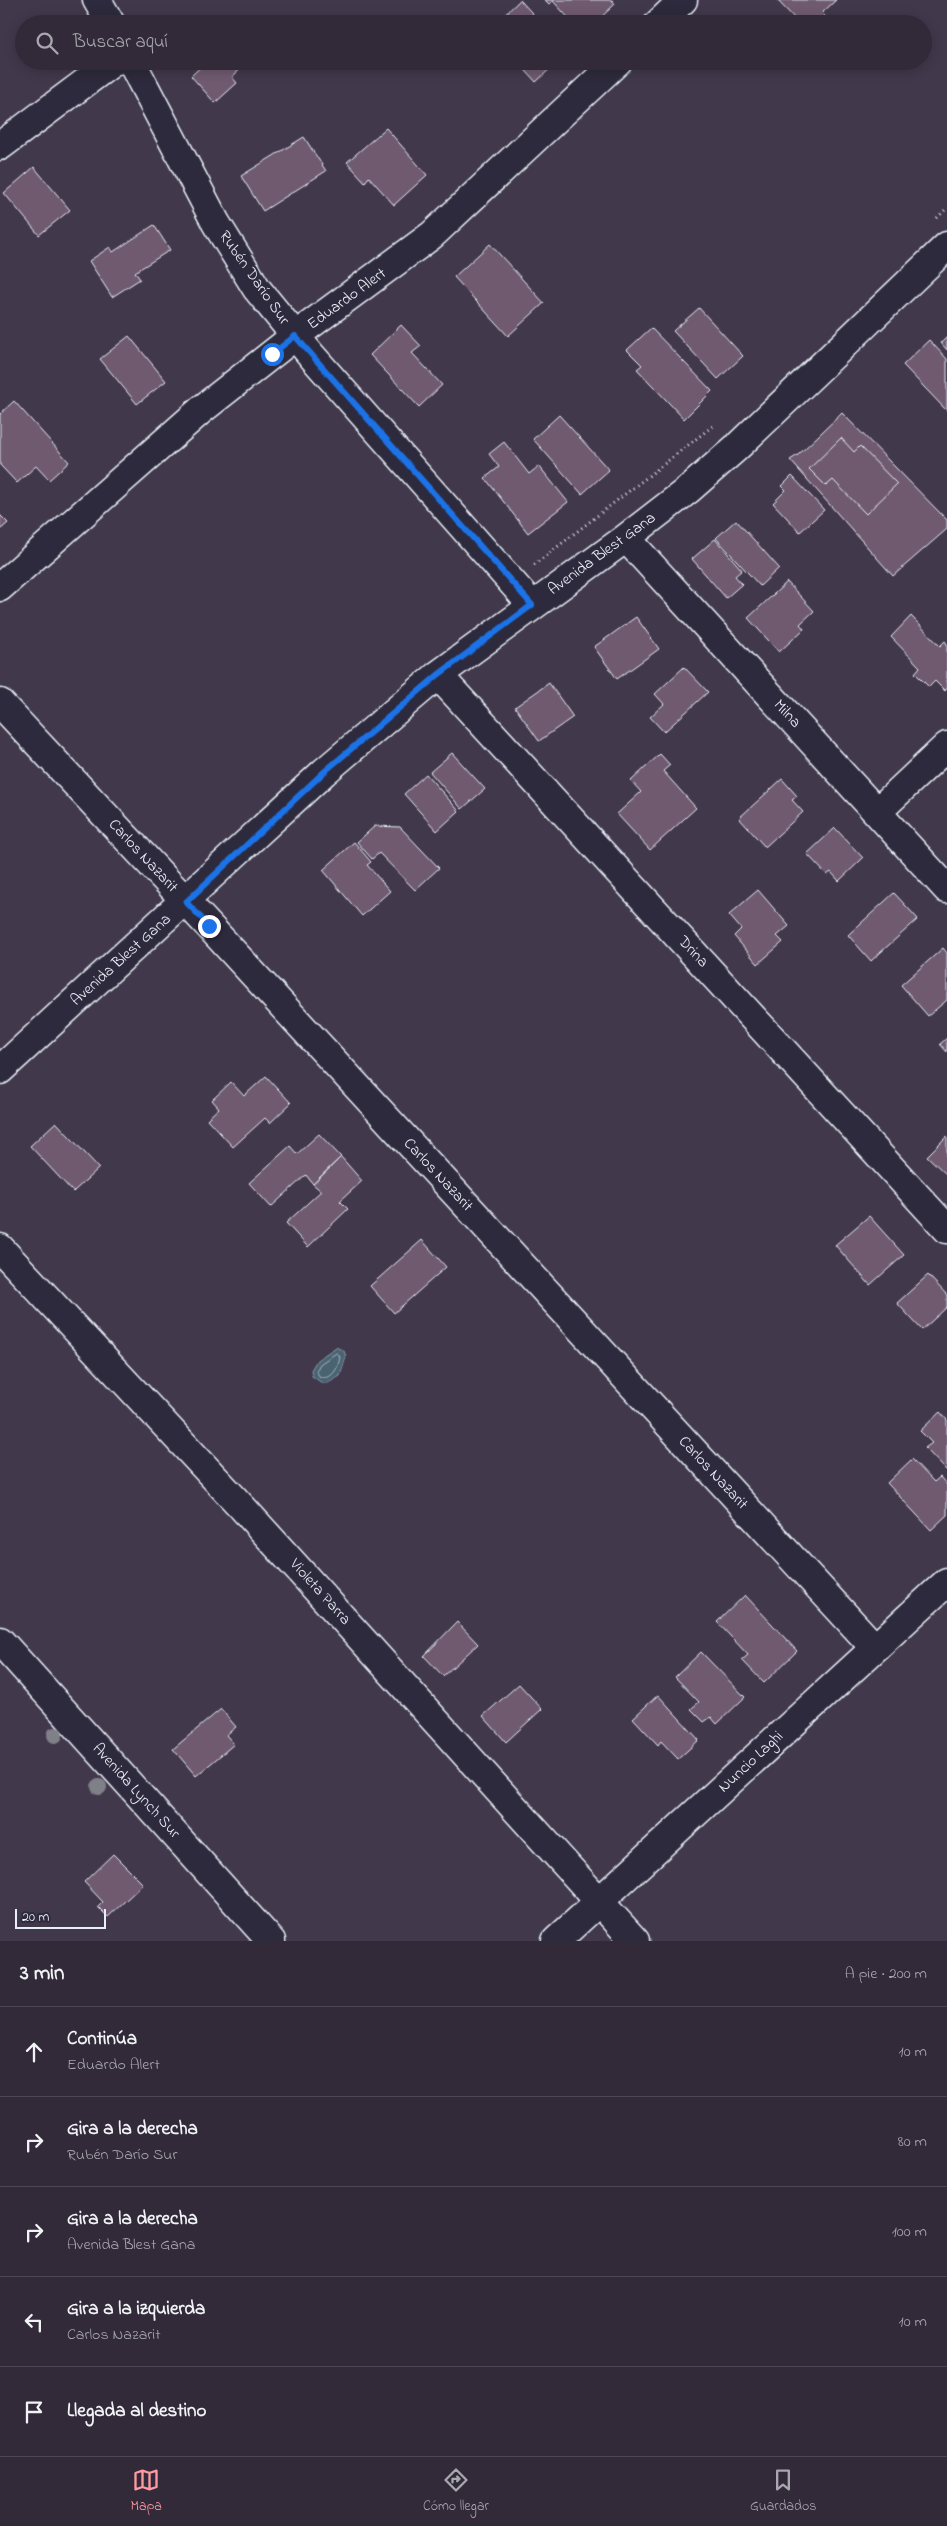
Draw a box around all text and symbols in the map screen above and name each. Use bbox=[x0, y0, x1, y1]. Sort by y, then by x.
search box bbox=[15, 15, 932, 70]
icon: search bbox=[33, 29, 61, 57]
text: Buscar aquí bbox=[73, 29, 168, 56]
street label: Rubén Darío Sur bbox=[213, 226, 295, 330]
street label: Eduardo Alert bbox=[302, 262, 392, 336]
route start bbox=[261, 343, 284, 366]
street label: Avenida Blest Gana bbox=[543, 507, 661, 601]
street label: Milna bbox=[767, 694, 807, 734]
street label: Carlos Nazarit bbox=[102, 814, 184, 899]
street label: Avenida Blest Gana bbox=[65, 908, 177, 1012]
route end bbox=[198, 915, 221, 938]
street label: Drina bbox=[671, 930, 714, 973]
street label: Carlos Nazarit bbox=[397, 1133, 479, 1218]
street label: Carlos Nazarit bbox=[672, 1431, 754, 1516]
street label: Violeta Parra bbox=[283, 1553, 356, 1631]
street label: Nuncio Laghi bbox=[713, 1725, 789, 1799]
street label: Avenida Lynch Sur bbox=[86, 1738, 186, 1844]
scale bar bbox=[15, 1906, 106, 1929]
text: 20 m bbox=[22, 1907, 49, 1928]
text: 3 min bbox=[20, 1959, 64, 1989]
text: A pie · 200 m bbox=[845, 1962, 927, 1986]
text: Continúa bbox=[67, 2026, 137, 2053]
icon: ahead bbox=[20, 2038, 48, 2066]
text: 10 m bbox=[899, 2040, 927, 2064]
text: Eduardo Alert bbox=[67, 2053, 160, 2077]
text: Gira a la derecha bbox=[67, 2116, 198, 2143]
icon: right bbox=[20, 2128, 48, 2156]
text: 80 m bbox=[898, 2130, 927, 2154]
text: Rubén Darío Sur bbox=[67, 2143, 177, 2167]
text: Gira a la derecha bbox=[67, 2206, 198, 2233]
icon: right bbox=[20, 2218, 48, 2246]
text: 100 m bbox=[892, 2220, 927, 2244]
text: Avenida Blest Gana bbox=[67, 2233, 195, 2257]
text: Gira a la izquierda bbox=[67, 2296, 205, 2323]
icon: left bbox=[20, 2308, 48, 2336]
text: 10 m bbox=[899, 2310, 927, 2334]
text: Carlos Nazarit bbox=[67, 2323, 161, 2347]
icon: arrive bbox=[20, 2398, 48, 2426]
text: Llegada al destino bbox=[67, 2398, 206, 2425]
tab: Mapa bbox=[131, 2466, 162, 2517]
tab: Cómo llegar bbox=[423, 2466, 489, 2517]
tab: Guardados bbox=[750, 2466, 816, 2517]

